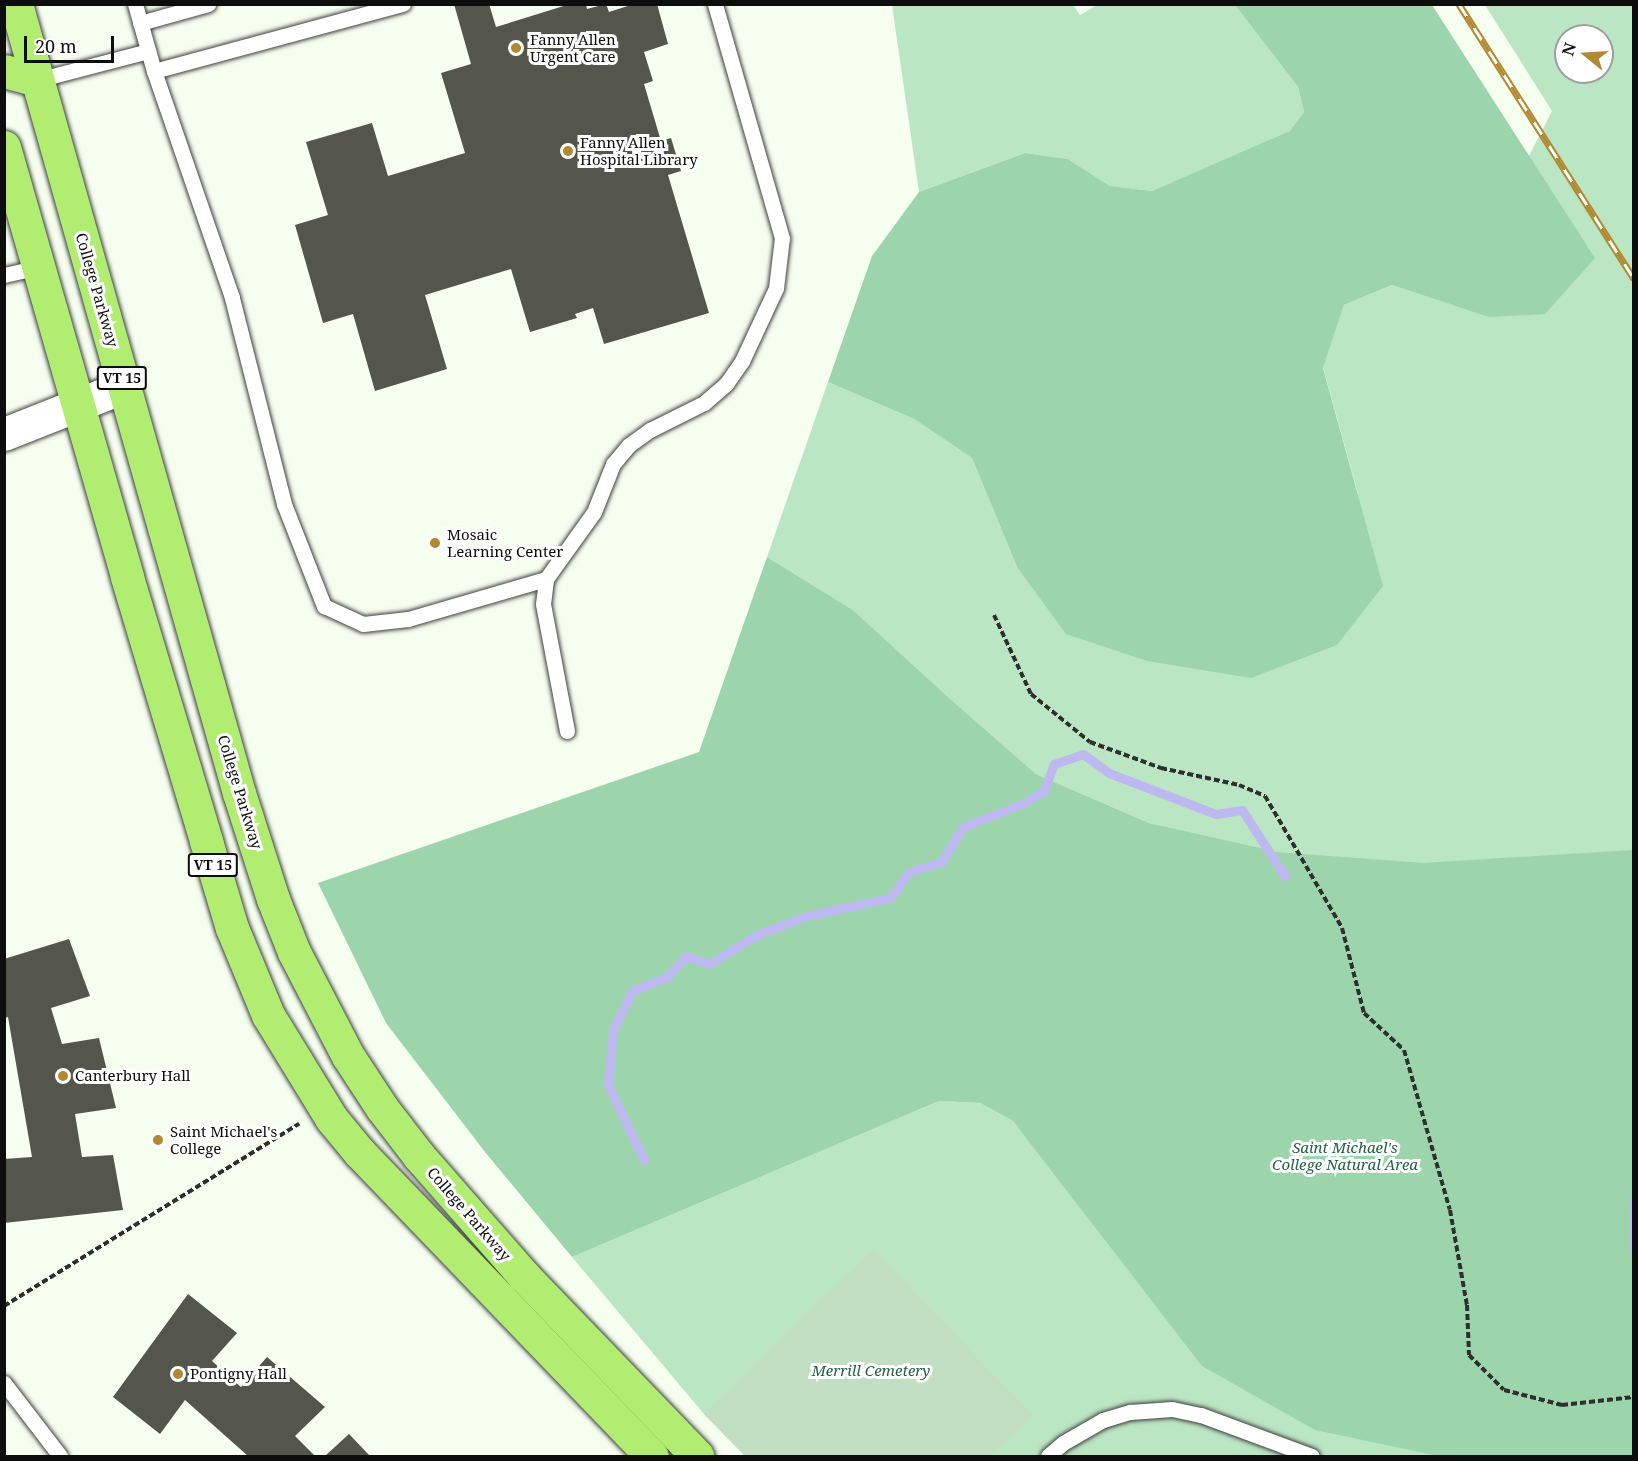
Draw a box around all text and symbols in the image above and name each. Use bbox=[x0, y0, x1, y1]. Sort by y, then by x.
scale bar bbox=[27, 24, 117, 62]
north arrow bbox=[1554, 24, 1614, 84]
place label: Fanny Allen Urgent Care bbox=[530, 30, 616, 65]
text: 20 m bbox=[35, 34, 77, 58]
marker: Fanny Allen Urgent Care bbox=[507, 39, 525, 57]
text: N bbox=[1556, 40, 1581, 58]
place label: Fanny Allen Hospital Library bbox=[580, 133, 698, 168]
marker: Fanny Allen Hospital Library bbox=[561, 144, 575, 158]
street label: College Parkway bbox=[72, 231, 122, 349]
road number: VT 15 bbox=[96, 367, 148, 389]
place label: Mosaic Learning Center bbox=[447, 525, 563, 560]
marker: Mosaic Learning Center bbox=[428, 536, 442, 550]
street label: College Parkway bbox=[214, 733, 266, 851]
road number: VT 15 bbox=[188, 854, 238, 876]
place label: Canterbury Hall bbox=[75, 1067, 191, 1085]
marker: Canterbury Hall bbox=[56, 1069, 70, 1083]
place label: Saint Michael's College bbox=[170, 1122, 277, 1157]
marker: Saint Michael's College bbox=[151, 1133, 165, 1147]
park label: Saint Michael's College Natural Area bbox=[1272, 1138, 1418, 1173]
street label: College Parkway bbox=[423, 1164, 515, 1264]
park label: Merrill Cemetery bbox=[812, 1362, 930, 1380]
place label: Pontigny Hall bbox=[190, 1365, 287, 1383]
marker: Pontigny Hall bbox=[171, 1367, 185, 1381]

